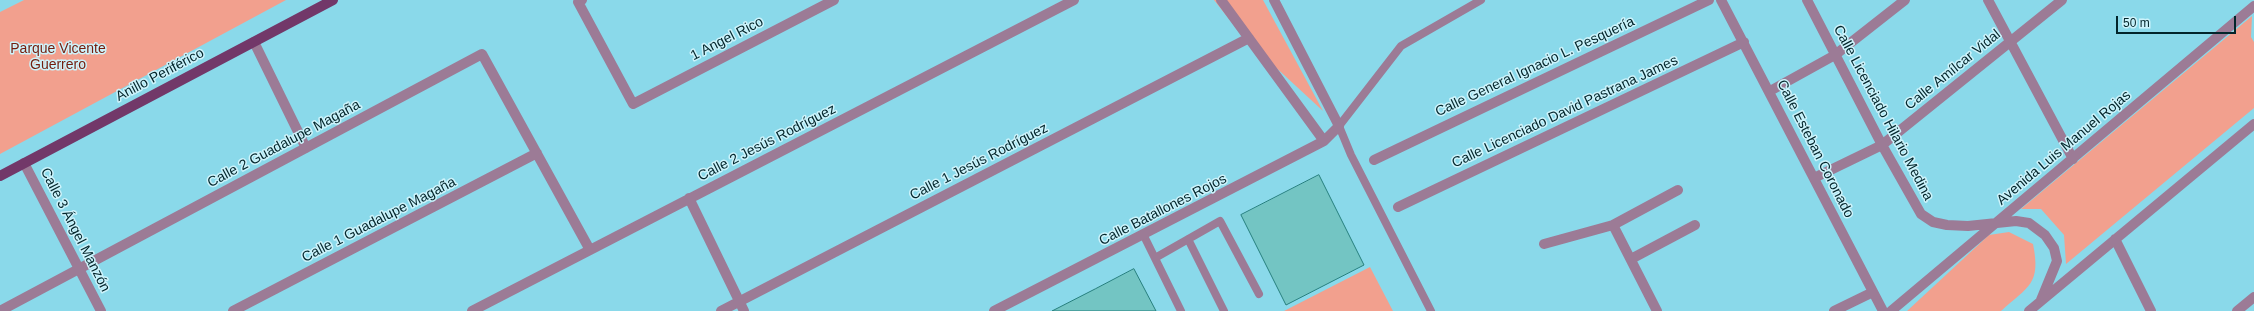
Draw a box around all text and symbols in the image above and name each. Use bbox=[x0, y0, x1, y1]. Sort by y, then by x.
scale bar bbox=[2118, 8, 2238, 34]
street label: 1 Angel Rico bbox=[688, 13, 766, 65]
street label: Calle General Ignacio L. Pesquería bbox=[1433, 13, 1637, 121]
text: 50 m bbox=[2123, 16, 2150, 30]
street label: Calle Licenciado Hilario Medina bbox=[1830, 22, 1936, 204]
street label: Calle Amílcar Vidal bbox=[1902, 26, 2004, 114]
park label: Parque Vicente Guerrero bbox=[10, 41, 106, 74]
street label: Anillo Periférico bbox=[113, 45, 207, 105]
street label: Calle Licenciado David Pastrana James bbox=[1449, 52, 1681, 172]
street label: Calle Esteban Coronado bbox=[1773, 77, 1857, 221]
street label: Avenida Luis Manuel Rojas bbox=[1994, 87, 2134, 209]
street label: Calle 2 Guadalupe Magaña bbox=[205, 97, 363, 191]
street label: Calle 2 Jesús Rodríguez bbox=[695, 101, 839, 185]
street label: Calle 1 Jesús Rodríguez bbox=[907, 120, 1051, 204]
street label: Calle 3 Ángel Manzón bbox=[36, 165, 114, 295]
street label: Calle Batallones Rojos bbox=[1096, 171, 1230, 249]
street label: Calle 1 Guadalupe Magaña bbox=[299, 174, 459, 266]

